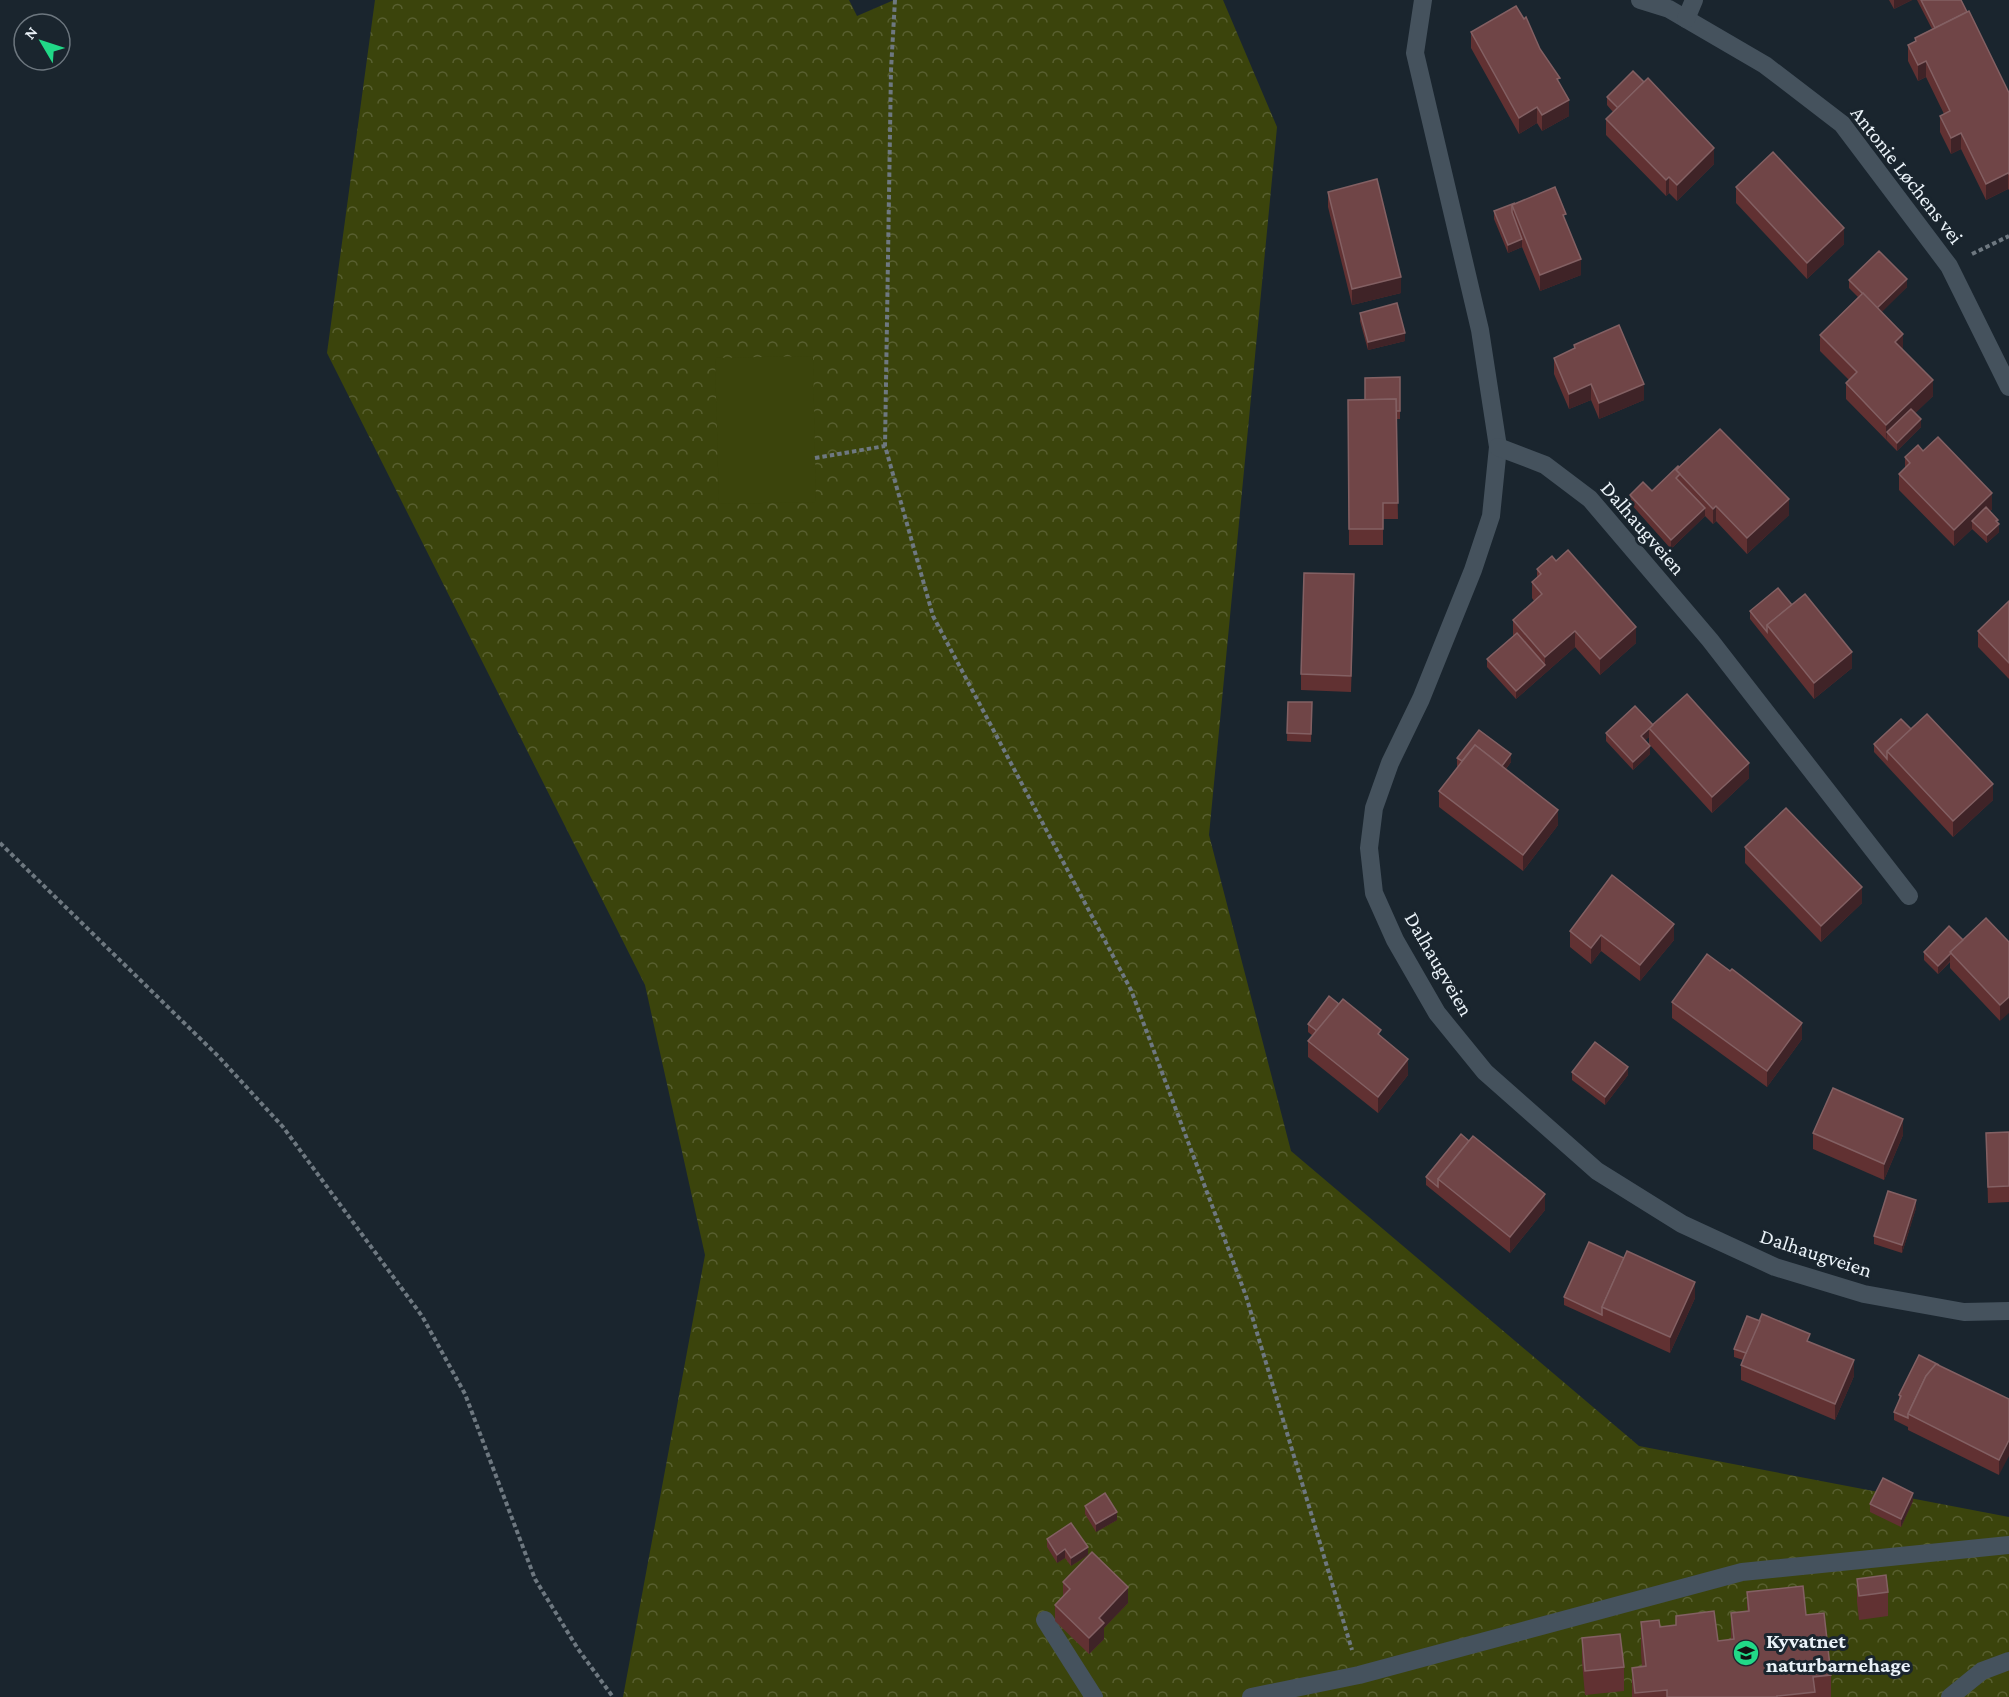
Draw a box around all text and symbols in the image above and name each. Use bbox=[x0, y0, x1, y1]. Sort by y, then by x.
north arrow bbox=[12, 12, 72, 72]
text: N bbox=[21, 23, 41, 42]
street label: Antonie Løchens vei bbox=[1846, 101, 1969, 249]
street label: Dalhaugveien bbox=[1596, 476, 1690, 580]
street label: Dalhaugveien bbox=[1400, 908, 1478, 1020]
street label: Dalhaugveien bbox=[1757, 1224, 1875, 1282]
place label: Kyvatnet naturbarnehage bbox=[1766, 1629, 1911, 1677]
school or university icon: Kyvatnet naturbarnehage bbox=[1731, 1638, 1761, 1668]

